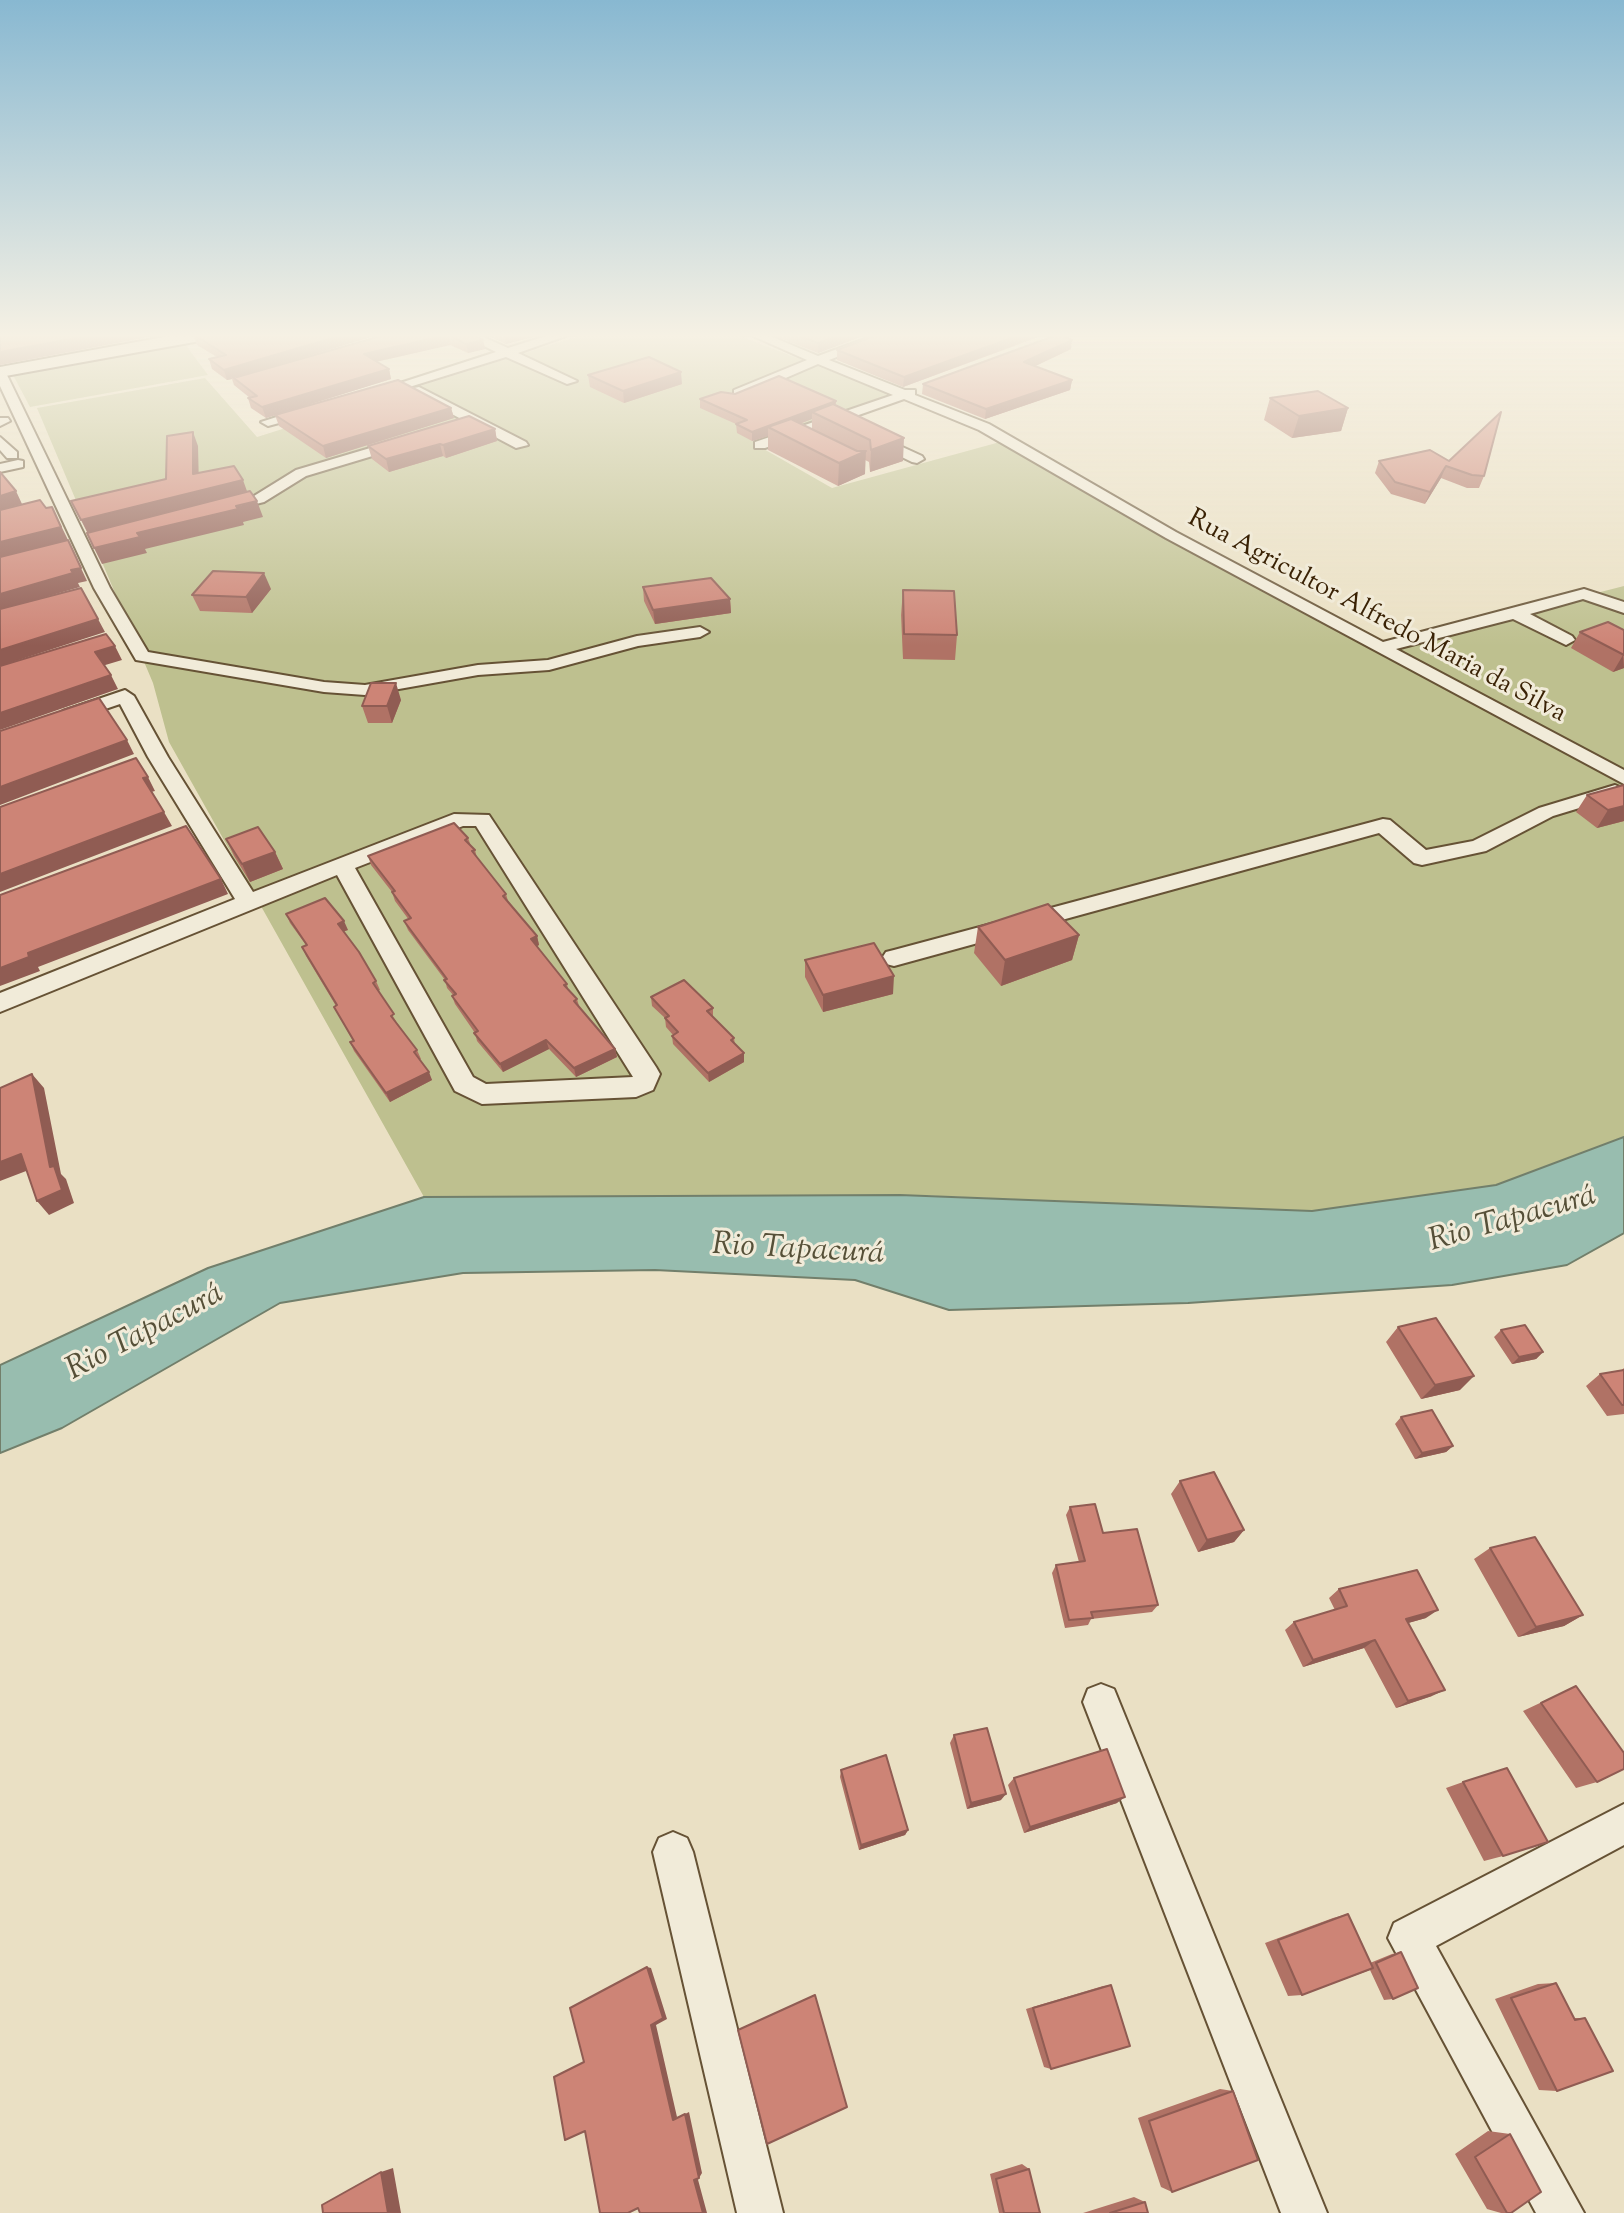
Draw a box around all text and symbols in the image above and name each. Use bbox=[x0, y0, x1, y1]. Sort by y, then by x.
street label: Rua Agricultor Alfredo Maria da Silva bbox=[1181, 505, 1571, 731]
water label: Rio Tapacurá bbox=[1425, 1179, 1601, 1263]
water label: Rio Tapacurá bbox=[711, 1228, 885, 1276]
water label: Rio Tapacurá bbox=[61, 1277, 231, 1391]

